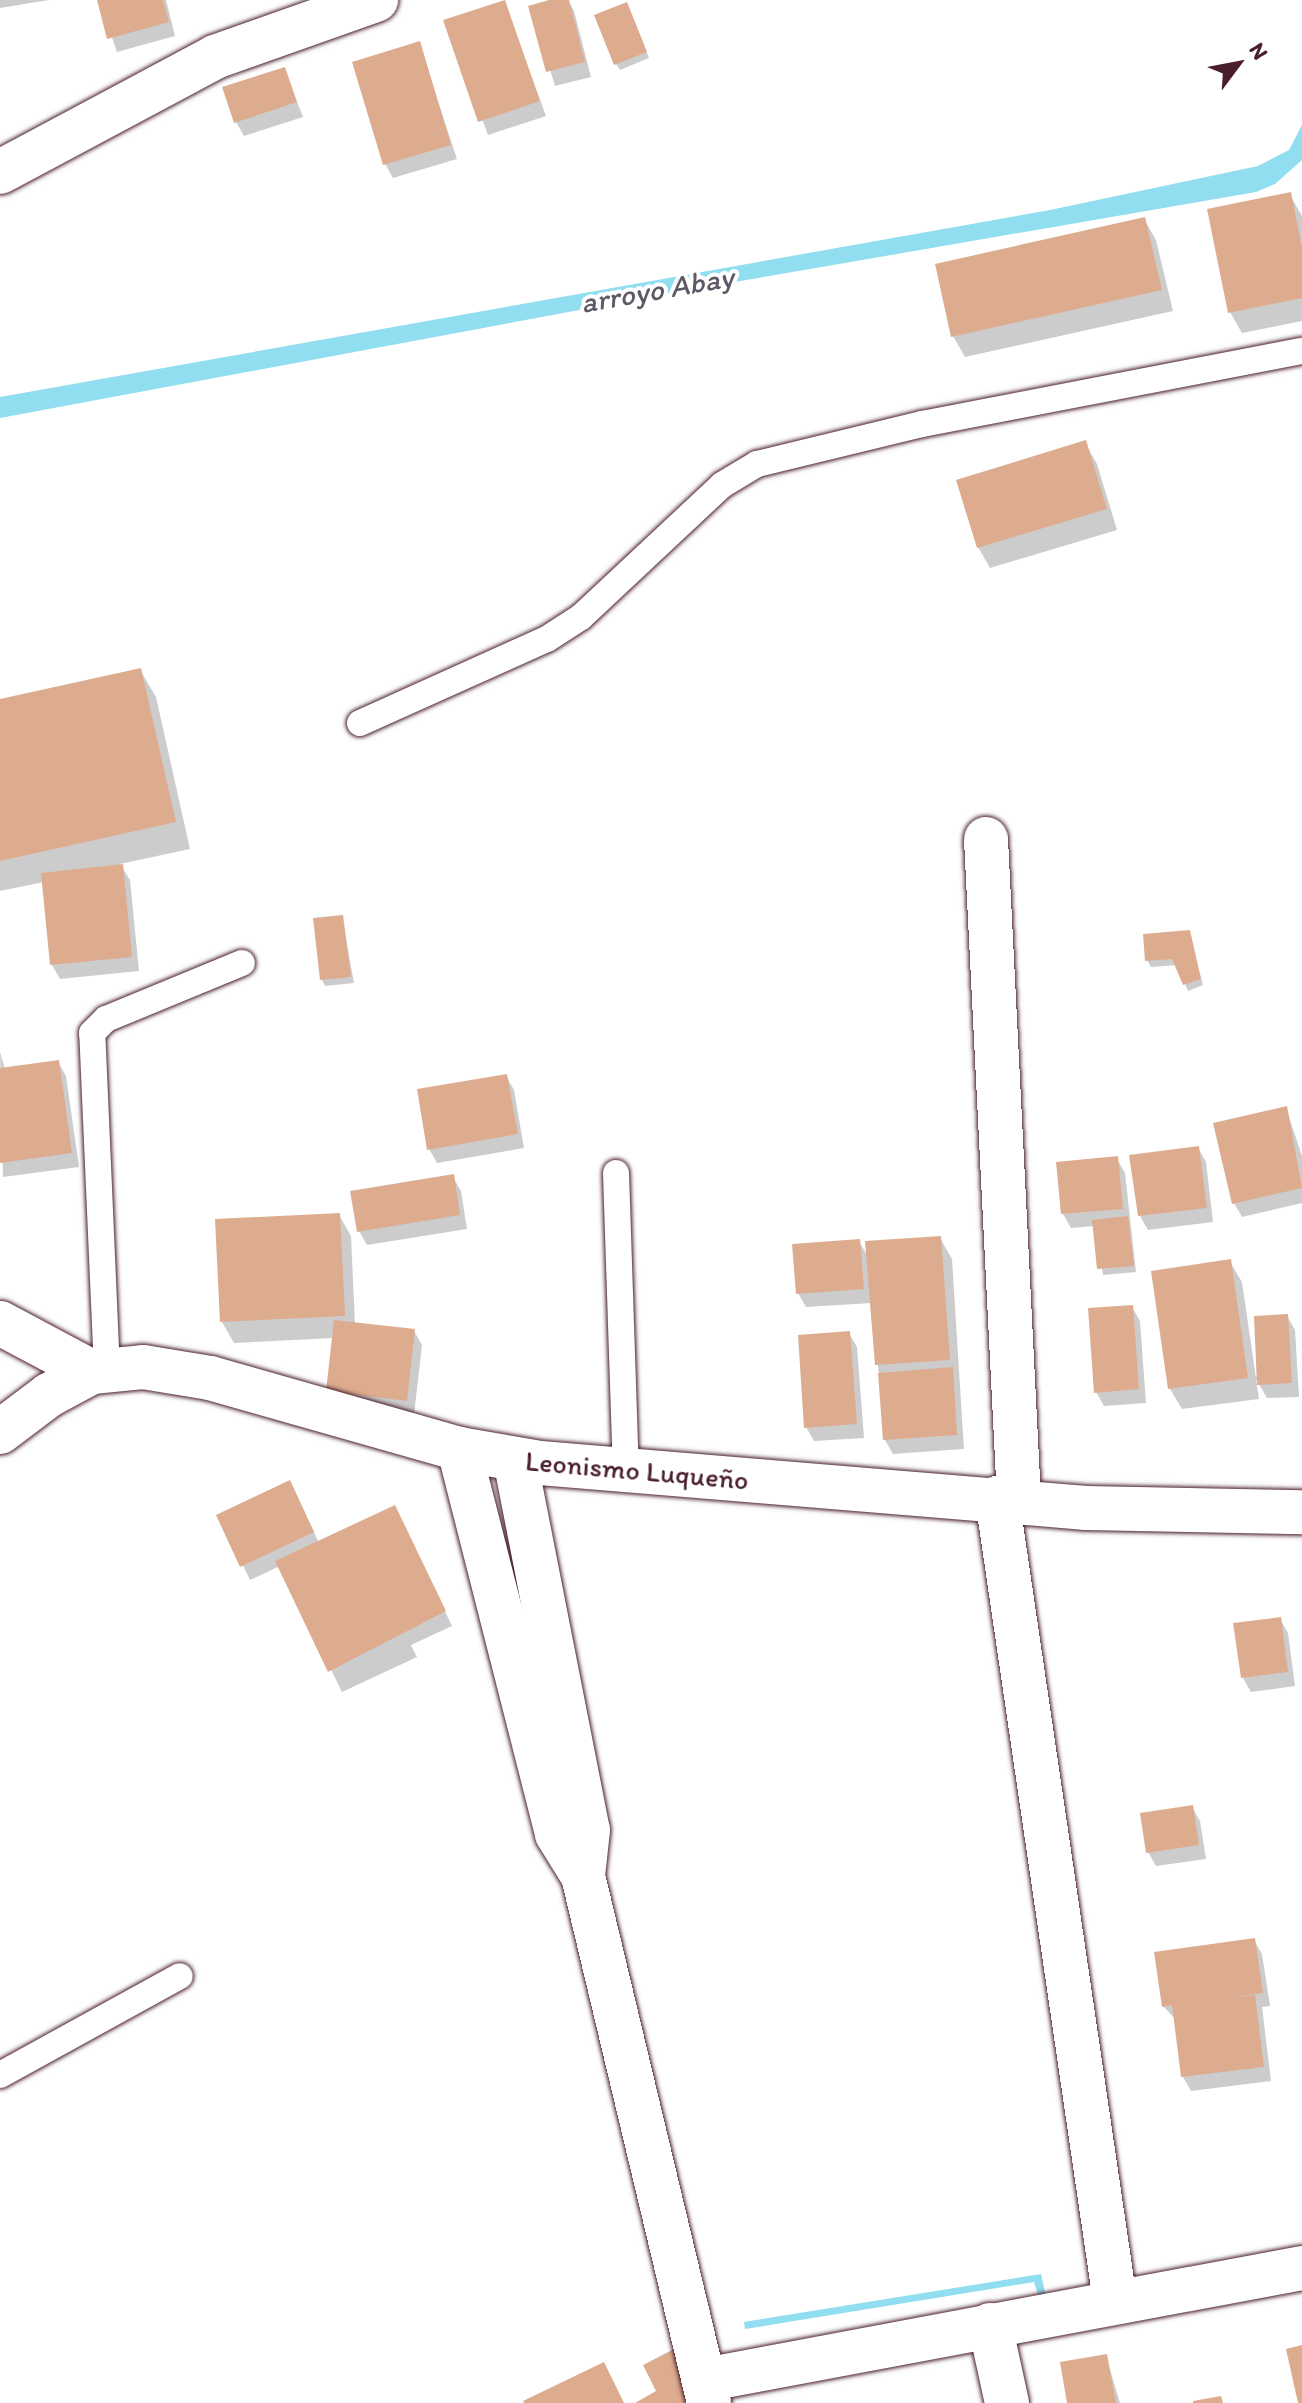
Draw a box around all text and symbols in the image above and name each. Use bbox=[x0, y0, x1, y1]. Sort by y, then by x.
north arrow bbox=[1198, 24, 1278, 104]
text: N bbox=[1243, 38, 1274, 64]
water label: arroyo Abay bbox=[578, 259, 736, 321]
street label: Leonismo Luqueño bbox=[524, 1444, 750, 1496]

